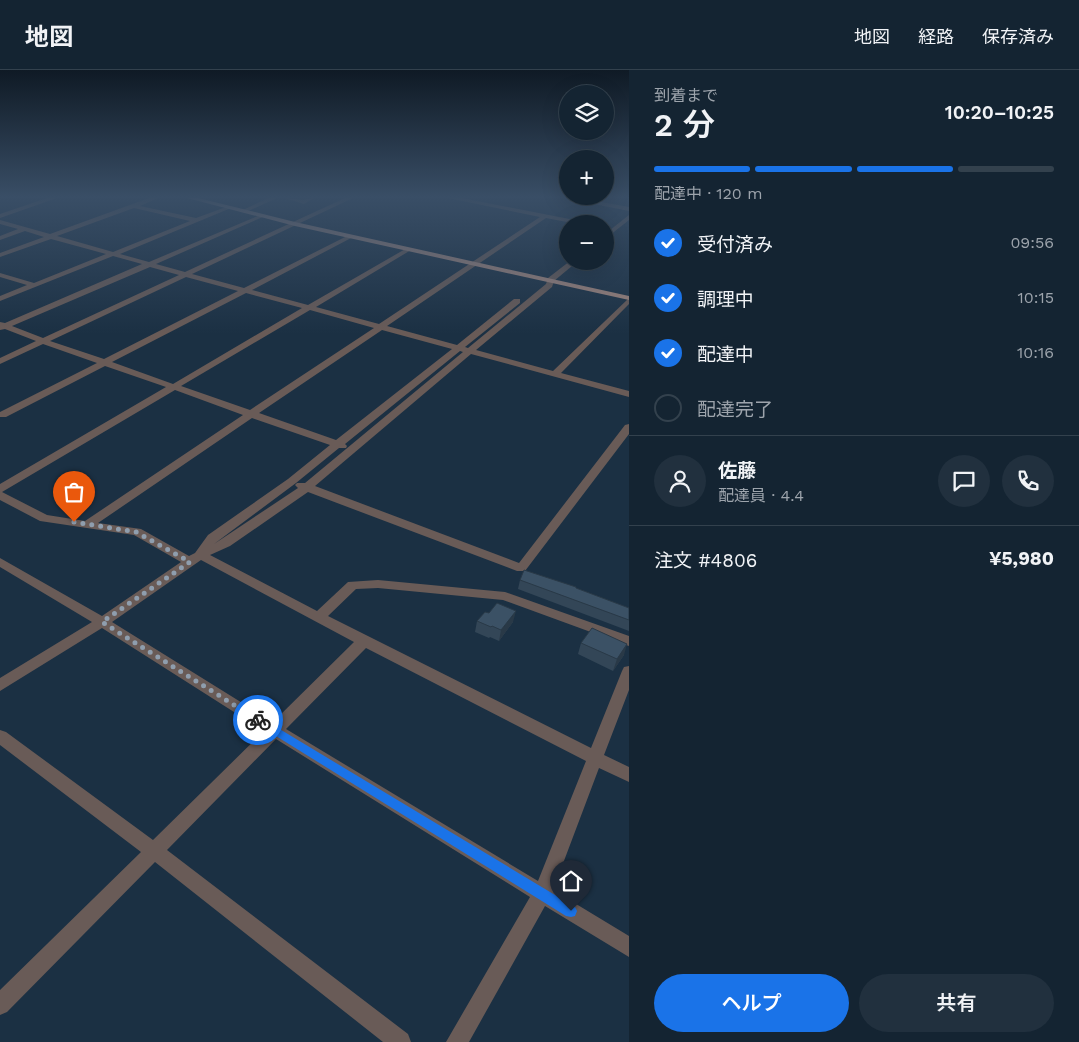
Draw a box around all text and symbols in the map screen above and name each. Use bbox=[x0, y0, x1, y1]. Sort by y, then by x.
text: 地図 bbox=[25, 23, 73, 51]
text: 地図 bbox=[854, 26, 890, 47]
text: 経路 bbox=[918, 26, 954, 47]
text: 保存済み bbox=[982, 26, 1054, 47]
map controls bbox=[559, 85, 614, 270]
button: layers bbox=[559, 85, 614, 140]
text: 到着まで bbox=[654, 86, 718, 105]
text: 10:20–10:25 bbox=[945, 101, 1054, 124]
text: 2 分 bbox=[654, 106, 715, 144]
button: + bbox=[559, 150, 614, 205]
text: 配達中 · 120 m bbox=[654, 184, 762, 203]
button: − bbox=[559, 215, 614, 270]
icon: check bbox=[654, 229, 682, 257]
text: 受付済み bbox=[697, 233, 773, 256]
text: 09:56 bbox=[1010, 233, 1054, 252]
icon: check bbox=[654, 284, 682, 312]
text: 調理中 bbox=[697, 288, 754, 311]
text: 10:15 bbox=[1018, 288, 1054, 307]
icon: check bbox=[654, 339, 682, 367]
text: 配達中 bbox=[697, 343, 754, 366]
text: 10:16 bbox=[1017, 343, 1054, 362]
text: 配達完了 bbox=[697, 398, 773, 421]
button: person bbox=[654, 455, 706, 507]
button: chat bbox=[938, 455, 990, 507]
button: phone bbox=[1002, 455, 1054, 507]
text: 佐藤 bbox=[718, 459, 756, 482]
pin bbox=[53, 471, 95, 522]
icon: bag bbox=[60, 478, 88, 506]
text: 配達員 · 4.4 bbox=[718, 486, 804, 505]
text: ¥5,980 bbox=[989, 547, 1054, 570]
text: 注文 #4806 bbox=[654, 549, 757, 572]
courier bbox=[233, 695, 283, 745]
icon: bike bbox=[244, 706, 272, 734]
pin bbox=[550, 860, 592, 911]
icon: home bbox=[557, 867, 585, 895]
button: ヘルプ bbox=[654, 974, 849, 1032]
button: 共有 bbox=[859, 974, 1054, 1032]

